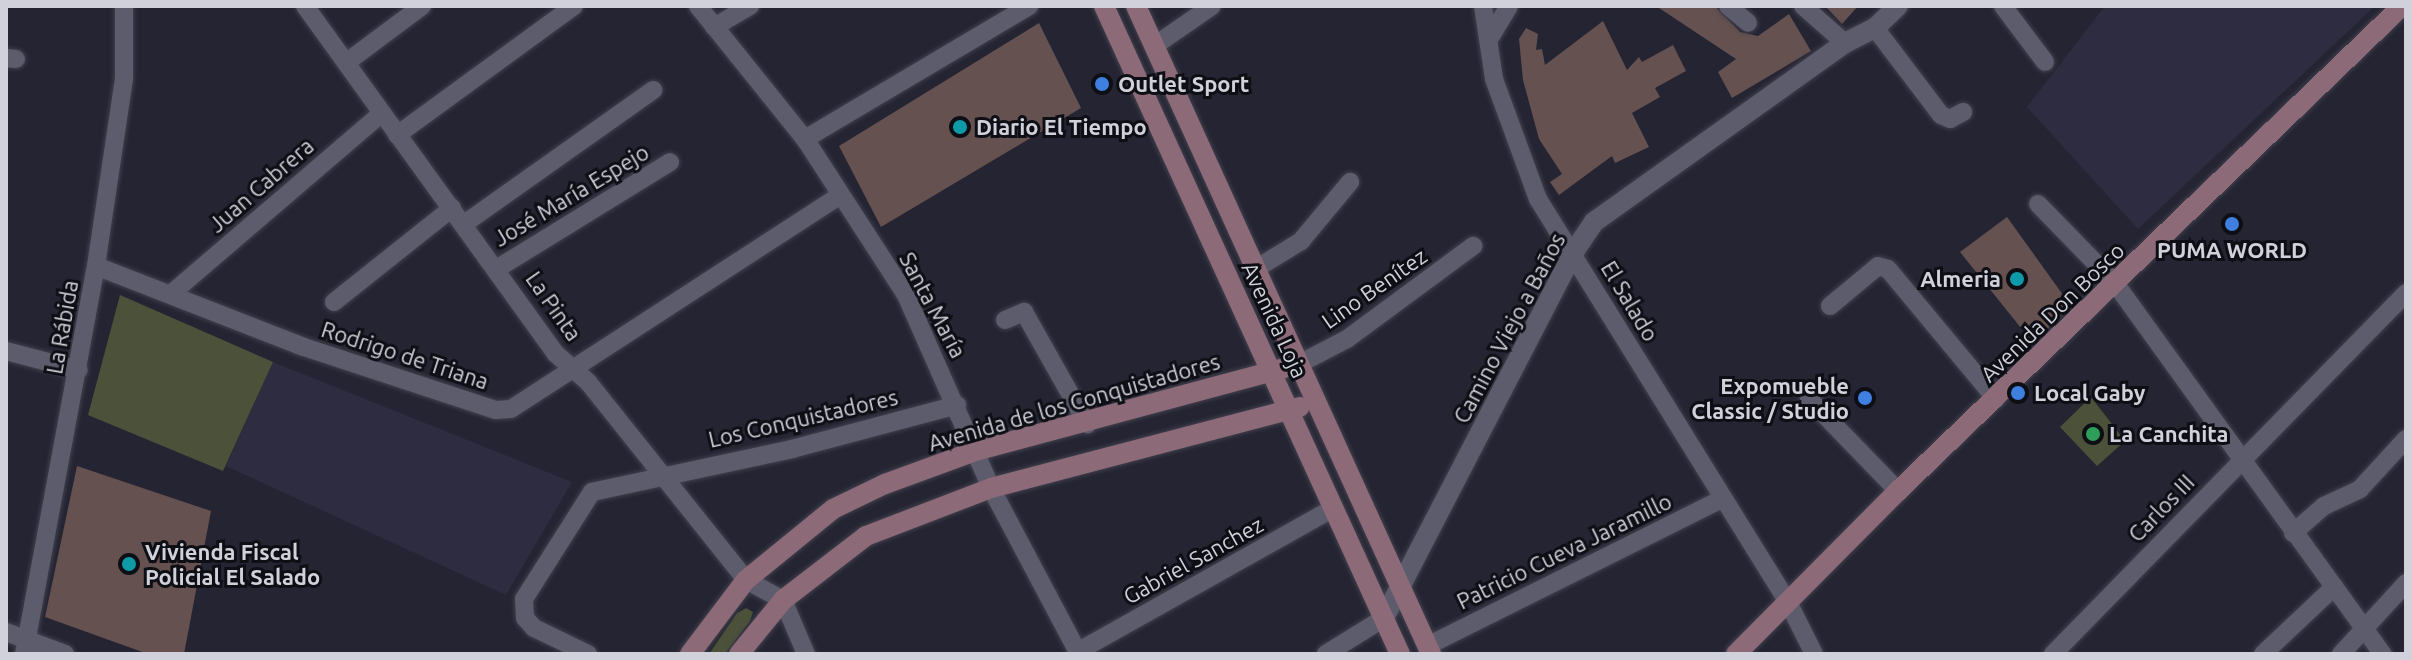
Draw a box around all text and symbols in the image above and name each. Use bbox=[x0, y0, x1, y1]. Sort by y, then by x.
place label: Outlet Sport bbox=[1118, 71, 1249, 97]
marker: Outlet Sport bbox=[1093, 75, 1111, 93]
place label: Diario El Tiempo bbox=[976, 114, 1147, 140]
marker: Diario El Tiempo bbox=[951, 118, 969, 136]
street label: Juan Cabrera bbox=[203, 132, 319, 238]
street label: José María Espejo bbox=[489, 138, 653, 252]
marker: PUMA WORLD bbox=[2223, 215, 2241, 233]
street label: Camino Viejo a Baños bbox=[1448, 228, 1570, 428]
street label: Avenida Don Bosco bbox=[1975, 237, 2129, 387]
place label: PUMA WORLD bbox=[2157, 237, 2307, 263]
street label: Lino Benítez bbox=[1317, 242, 1431, 334]
street label: Santa María bbox=[894, 248, 972, 362]
street label: El Salado bbox=[1596, 256, 1664, 346]
street label: Avenida Loja bbox=[1237, 258, 1313, 382]
street label: La Pinta bbox=[521, 266, 587, 346]
place label: Almeria bbox=[1920, 266, 2001, 292]
marker: Almeria bbox=[2008, 270, 2026, 288]
street label: La Rábida bbox=[41, 278, 83, 376]
street label: Rodrigo de Triana bbox=[318, 316, 492, 394]
street label: Avenida de los Conquistadores bbox=[925, 348, 1223, 456]
place label: Expomueble Classic / Studio bbox=[1691, 372, 1849, 424]
place label: Local Gaby bbox=[2034, 380, 2145, 406]
street label: Los Conquistadores bbox=[706, 383, 900, 453]
marker: Local Gaby bbox=[2009, 384, 2027, 402]
marker: Expomueble Classic / Studio bbox=[1856, 389, 1874, 407]
place label: La Canchita bbox=[2109, 421, 2228, 447]
marker: La Canchita bbox=[2084, 425, 2102, 443]
street label: Carlos III bbox=[2123, 469, 2199, 547]
street label: Patricio Cueva Jaramillo bbox=[1452, 487, 1676, 615]
street label: Gabriel Sanchez bbox=[1118, 511, 1268, 609]
place label: Vivienda Fiscal Policial El Salado bbox=[145, 538, 320, 590]
marker: Vivienda Fiscal Policial El Salado bbox=[120, 555, 138, 573]

